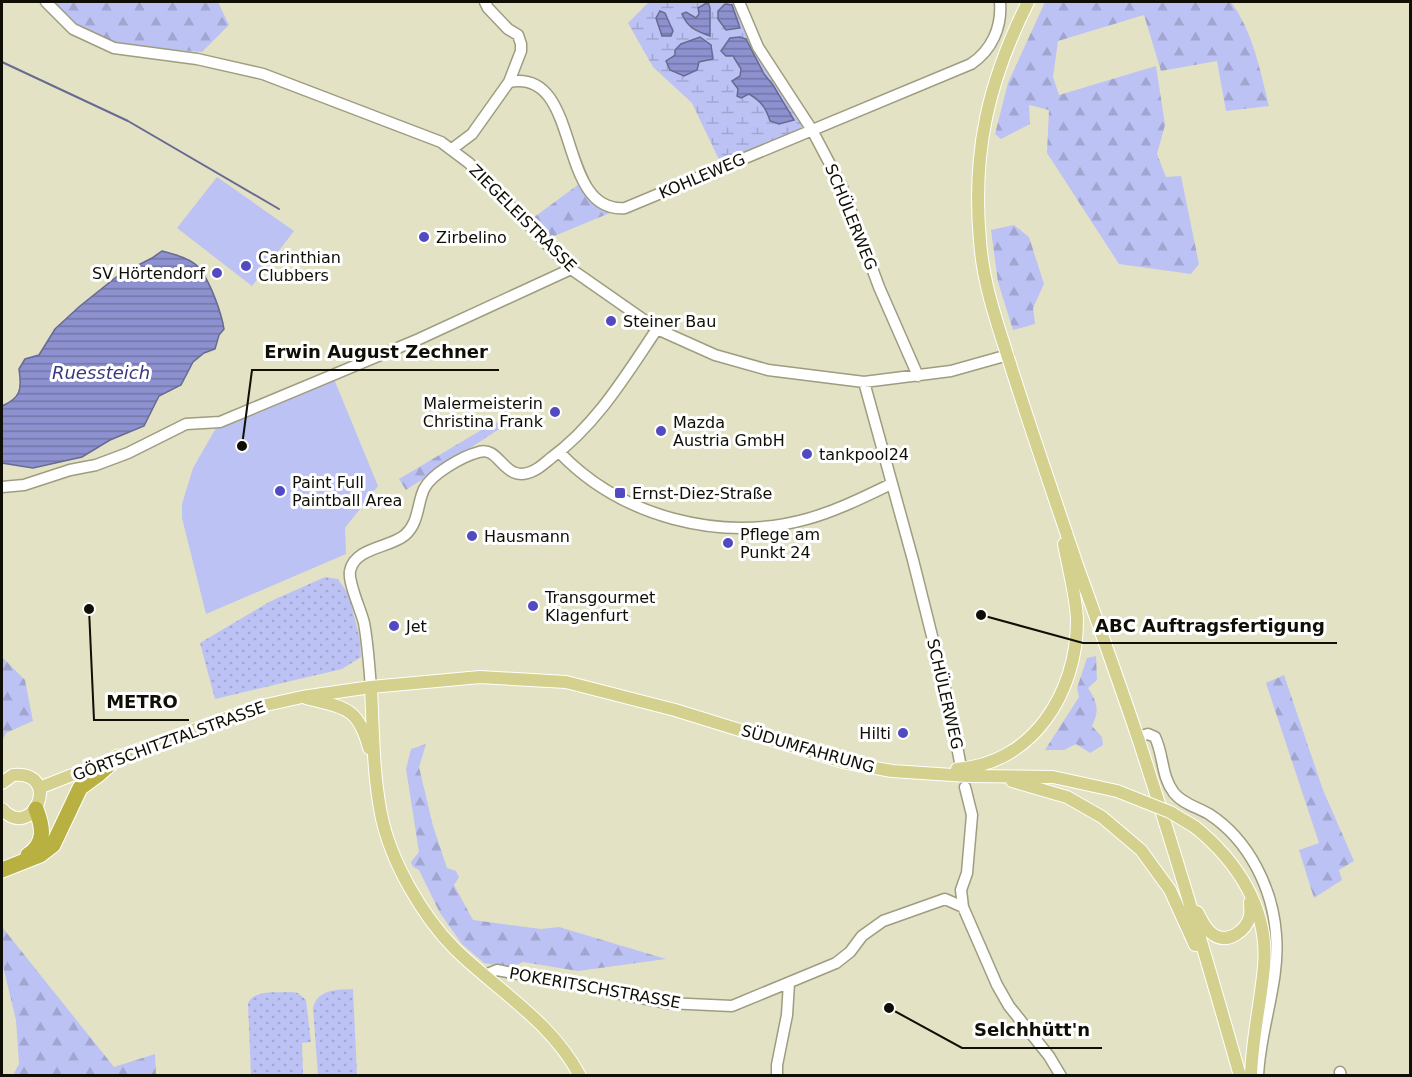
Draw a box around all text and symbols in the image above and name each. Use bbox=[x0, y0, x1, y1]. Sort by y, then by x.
street label: KOHLEWEG bbox=[656, 149, 748, 203]
street label: ZIEGELEISTRASSE bbox=[465, 160, 581, 276]
street label: SCHÜLERWEG bbox=[821, 161, 881, 273]
place label: Zirbelino bbox=[436, 228, 507, 247]
marker: Zirbelino bbox=[417, 230, 431, 244]
place label: Carinthian Clubbers bbox=[258, 248, 341, 285]
marker: Carinthian Clubbers bbox=[239, 259, 253, 273]
place label: SV Hörtendorf bbox=[92, 264, 205, 283]
marker: SV Hörtendorf bbox=[210, 266, 224, 280]
place label: Steiner Bau bbox=[623, 312, 716, 331]
marker: Steiner Bau bbox=[604, 314, 618, 328]
callout: Erwin August Zechner bbox=[252, 334, 499, 370]
text: Erwin August Zechner bbox=[264, 341, 488, 362]
water label: Ruessteich bbox=[52, 362, 150, 383]
place label: Malermeisterin Christina Frank bbox=[423, 394, 544, 431]
marker: Malermeisterin Christina Frank bbox=[548, 405, 562, 419]
place label: Mazda Austria GmbH bbox=[673, 413, 785, 450]
marker: Mazda Austria GmbH bbox=[654, 424, 668, 438]
place label: tankpool24 bbox=[819, 445, 909, 464]
marker: tankpool24 bbox=[800, 447, 814, 461]
place label: Paint Full Paintball Area bbox=[292, 473, 402, 510]
marker: Paint Full Paintball Area bbox=[273, 484, 287, 498]
place label: Ernst-Diez-Straße bbox=[632, 484, 772, 503]
marker: Ernst-Diez-Straße bbox=[613, 486, 627, 500]
place label: Pflege am Punkt 24 bbox=[740, 525, 820, 562]
place label: Hausmann bbox=[484, 527, 570, 546]
marker: Hausmann bbox=[465, 529, 479, 543]
marker: Pflege am Punkt 24 bbox=[721, 536, 735, 550]
place label: Transgourmet Klagenfurt bbox=[544, 588, 655, 625]
marker: Transgourmet Klagenfurt bbox=[526, 599, 540, 613]
callout: ABC Auftragsfertigung bbox=[1083, 607, 1337, 643]
text: ABC Auftragsfertigung bbox=[1095, 615, 1325, 636]
place label: Jet bbox=[405, 617, 427, 636]
marker: Jet bbox=[387, 619, 401, 633]
street label: SCHÜLERWEG bbox=[923, 637, 967, 751]
callout: METRO bbox=[94, 684, 189, 720]
text: METRO bbox=[106, 691, 178, 712]
street label: GÖRTSCHITZTALSTRASSE bbox=[70, 697, 268, 785]
street label: SÜDUMFAHRUNG bbox=[739, 721, 877, 777]
place label: Hilti bbox=[859, 724, 891, 743]
marker: Hilti bbox=[896, 726, 910, 740]
street label: POKERITSCHSTRASSE bbox=[508, 964, 682, 1012]
callout: Selchhütt'n bbox=[962, 1012, 1102, 1048]
text: Selchhütt'n bbox=[974, 1019, 1090, 1040]

